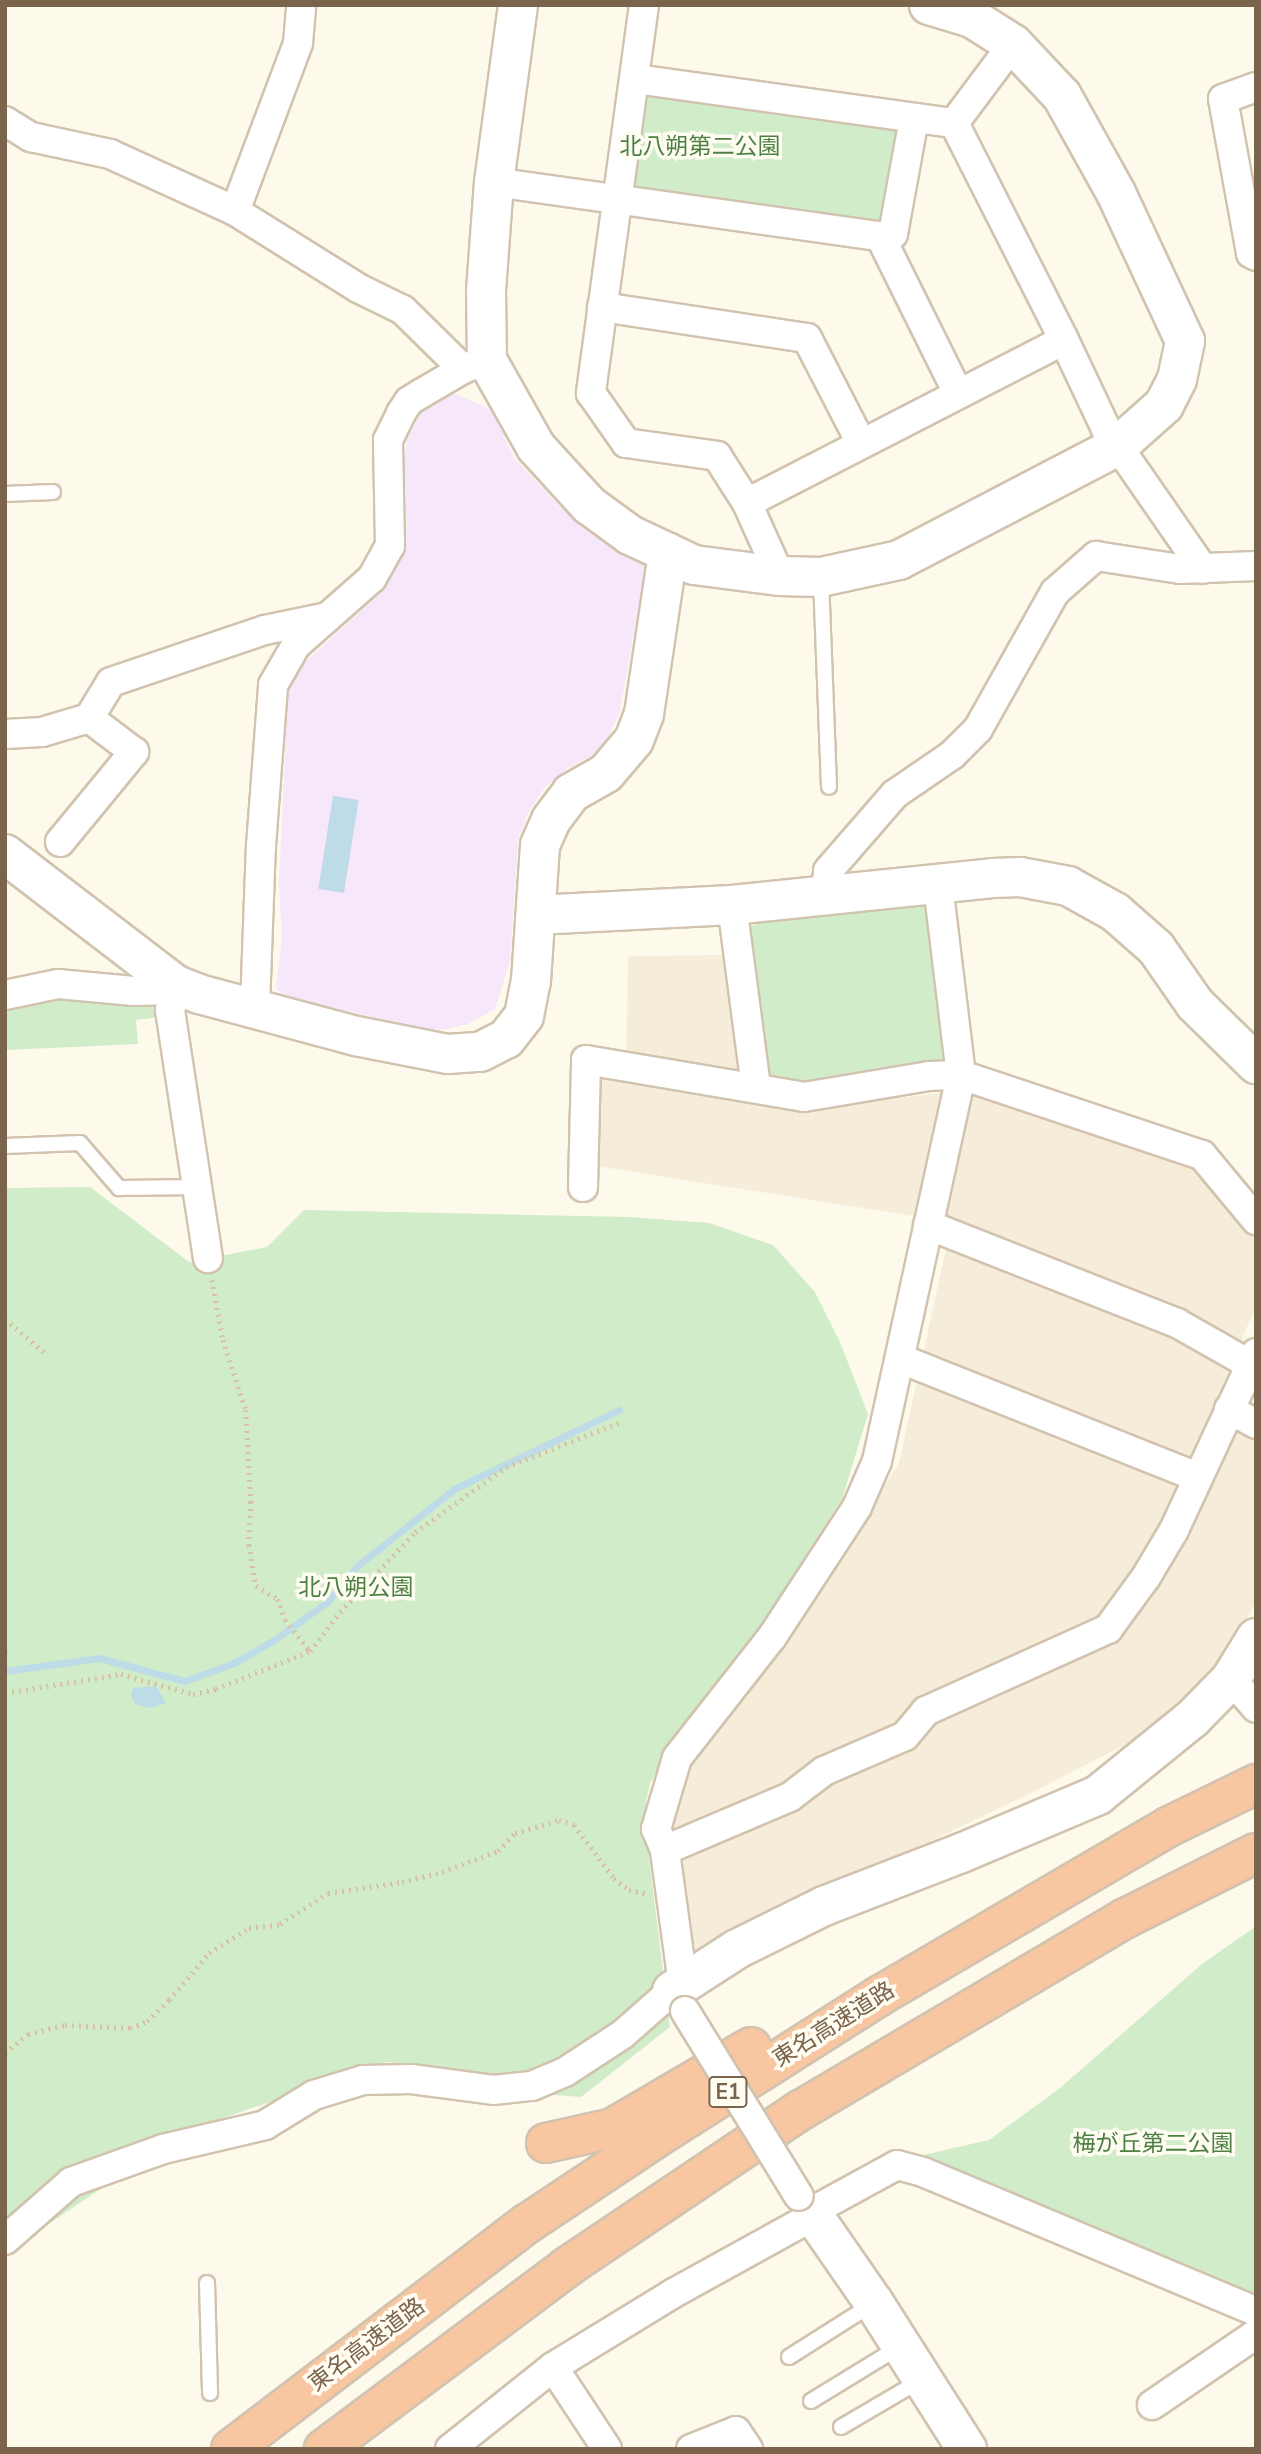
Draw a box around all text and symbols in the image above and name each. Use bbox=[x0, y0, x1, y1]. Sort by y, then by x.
park label: 北八朔第二公園 bbox=[620, 133, 780, 161]
park label: 北八朔公園 bbox=[299, 1574, 413, 1602]
street label: 東名高速道路 bbox=[768, 1977, 900, 2073]
road number: E1 bbox=[707, 2074, 749, 2110]
park label: 梅が丘第二公園 bbox=[1073, 2130, 1233, 2158]
street label: 東名高速道路 bbox=[304, 2292, 430, 2398]

